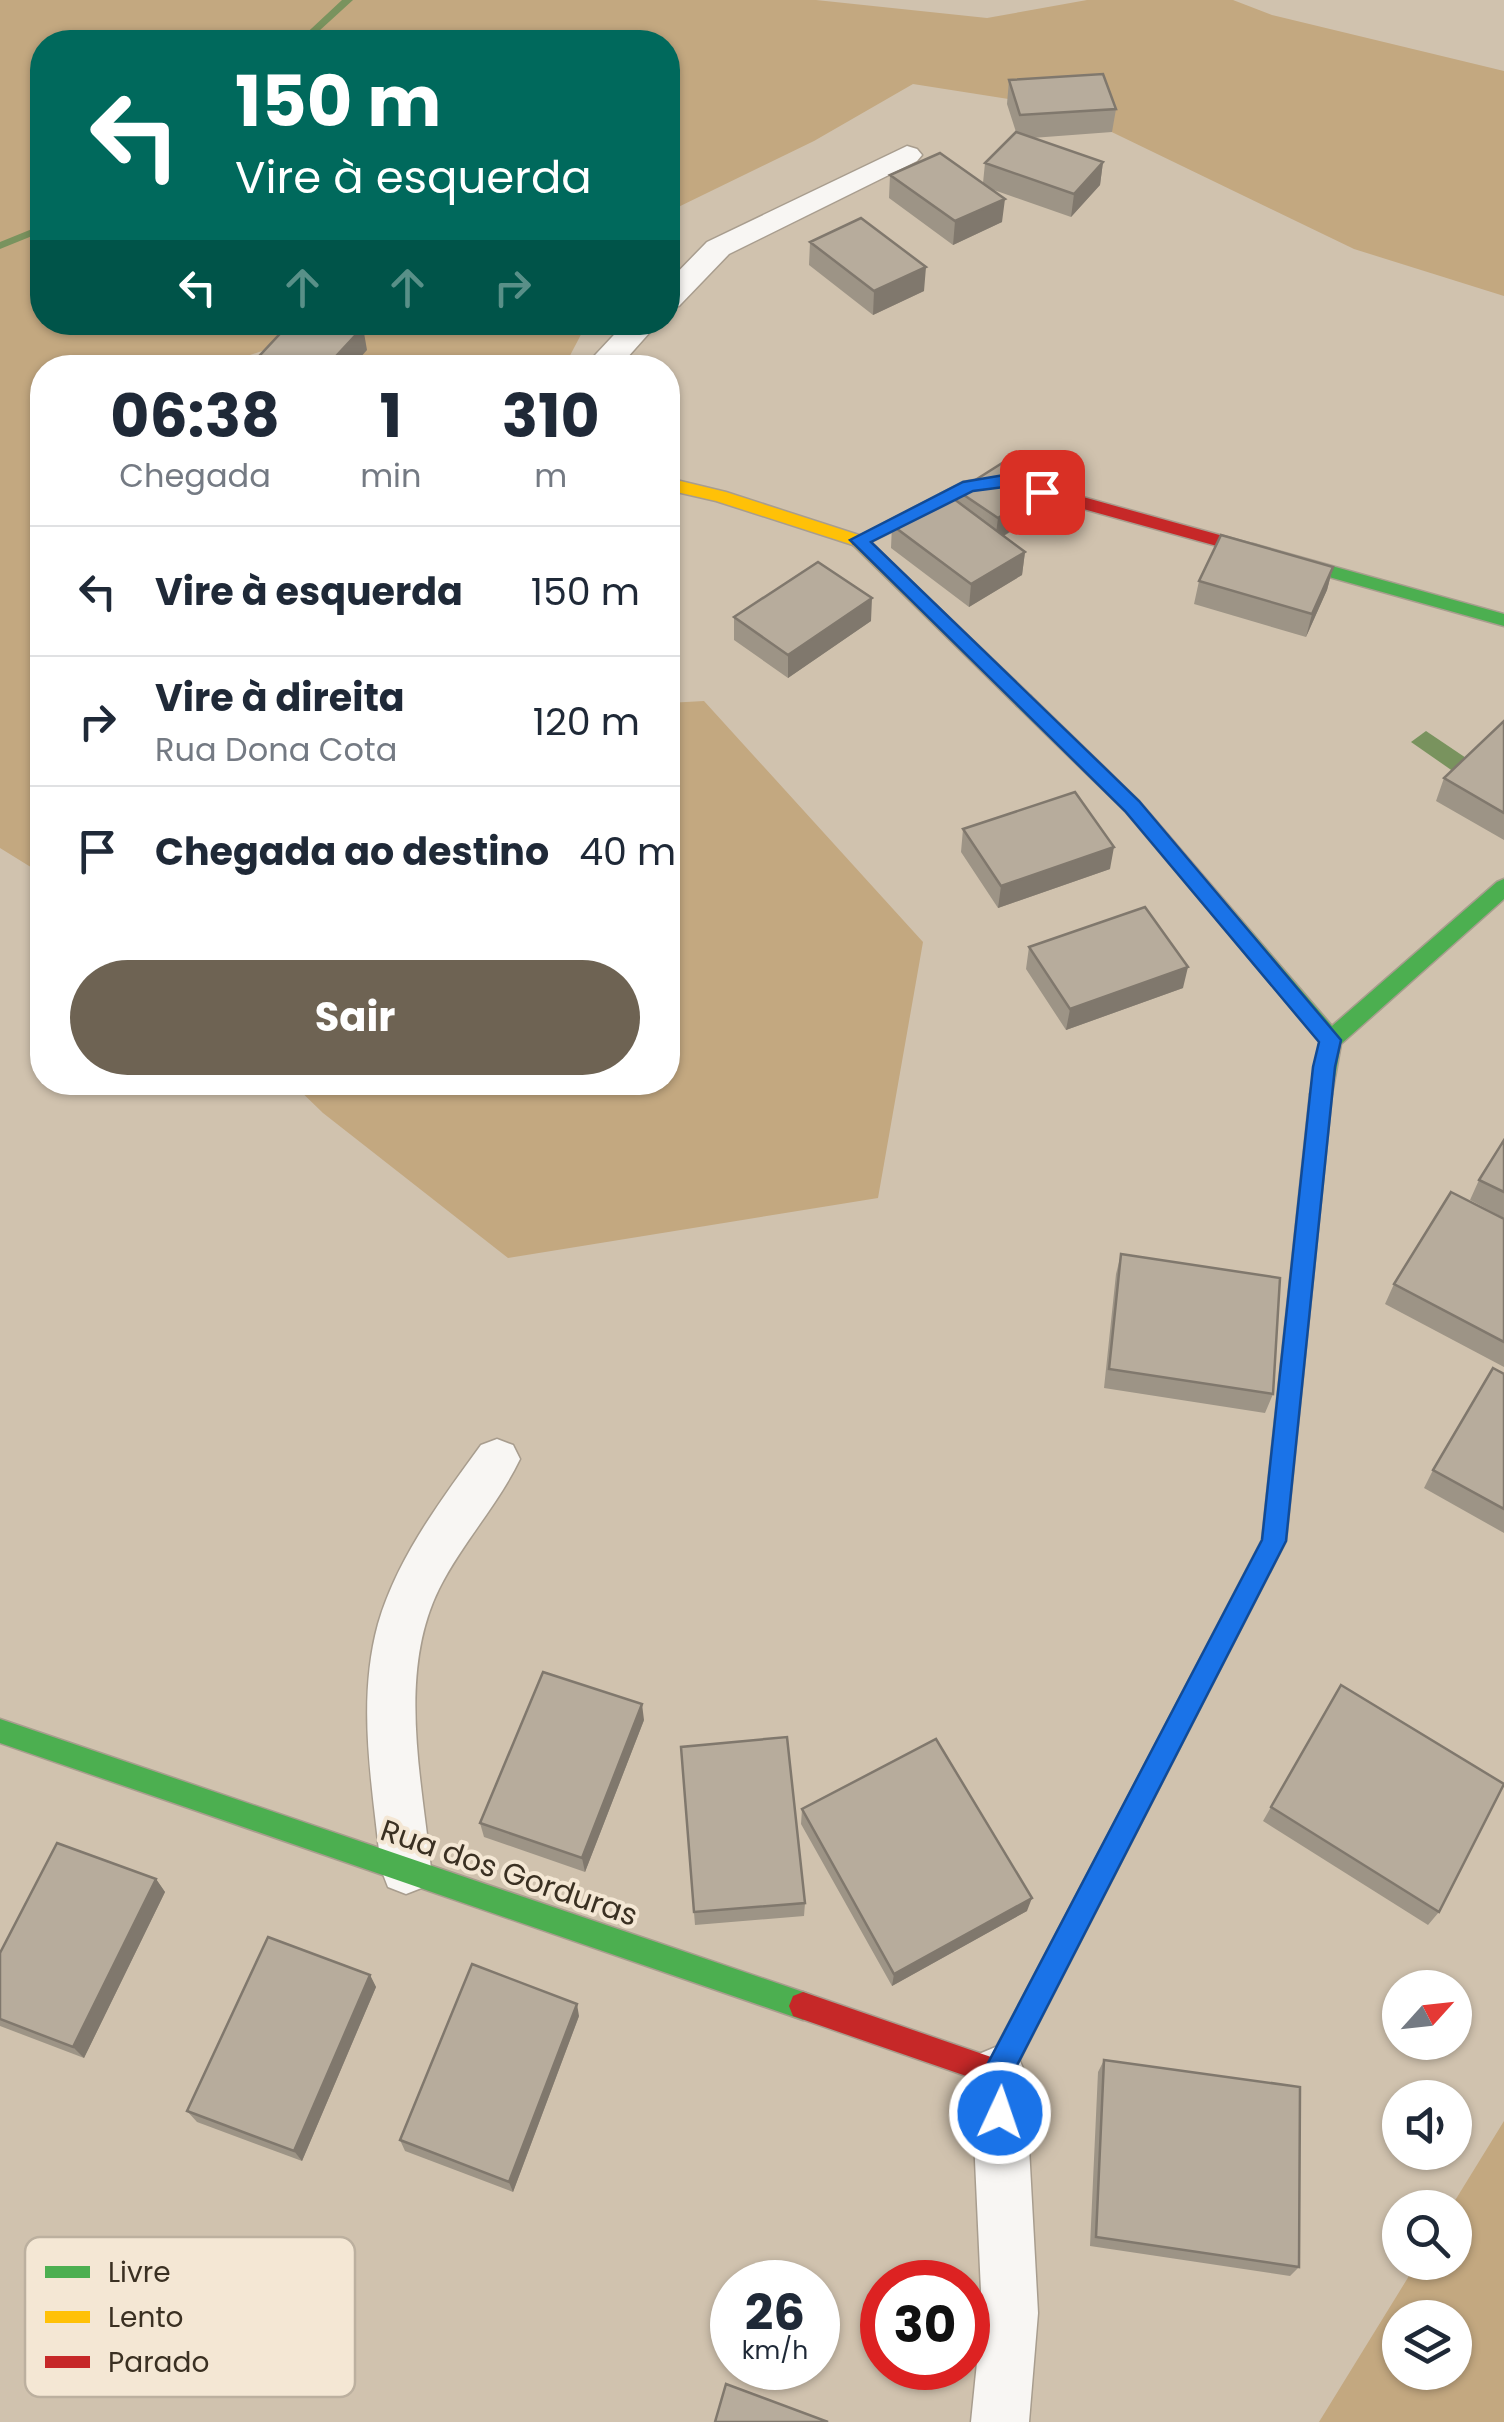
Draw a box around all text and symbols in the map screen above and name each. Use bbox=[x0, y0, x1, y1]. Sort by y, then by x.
text: 150 m bbox=[235, 52, 441, 151]
icon: left bbox=[70, 70, 200, 200]
text: Vire à esquerda bbox=[235, 146, 592, 209]
icon: left bbox=[170, 260, 225, 315]
icon: ahead bbox=[275, 260, 330, 315]
icon: ahead bbox=[380, 260, 435, 315]
icon: right bbox=[485, 260, 540, 315]
text: 06:38 bbox=[110, 374, 280, 458]
text: 1 bbox=[380, 374, 402, 458]
text: 310 bbox=[502, 374, 600, 458]
pin bbox=[1000, 450, 1085, 535]
text: Chegada bbox=[119, 453, 271, 498]
text: min bbox=[360, 453, 421, 498]
text: m bbox=[534, 453, 567, 498]
icon: arrive bbox=[1015, 465, 1070, 520]
icon: left bbox=[70, 564, 125, 619]
text: Vire à esquerda bbox=[155, 565, 463, 618]
text: 150 m bbox=[531, 565, 640, 618]
text: Vire à direita bbox=[155, 671, 405, 724]
icon: right bbox=[70, 694, 125, 749]
text: 120 m bbox=[533, 695, 640, 748]
text: Rua Dona Cota bbox=[155, 727, 397, 772]
icon: arrive bbox=[70, 824, 125, 879]
text: Chegada ao destino bbox=[155, 825, 549, 878]
text: 40 m bbox=[579, 825, 676, 878]
button: Sair bbox=[70, 960, 640, 1075]
street label: Rua dos Gorduras bbox=[375, 1808, 643, 1937]
north arrow bbox=[1382, 1970, 1472, 2060]
map controls bbox=[1382, 1970, 1472, 2390]
position arrow bbox=[948, 2061, 1052, 2165]
button: sound bbox=[1382, 2080, 1472, 2170]
button: search bbox=[1382, 2190, 1472, 2280]
legend bbox=[25, 2237, 355, 2397]
text: Livre bbox=[108, 2253, 171, 2292]
speed limit sign: 30 bbox=[860, 2260, 990, 2390]
text: 26 bbox=[745, 2277, 805, 2348]
text: Lento bbox=[108, 2298, 184, 2337]
button: layers bbox=[1382, 2300, 1472, 2390]
text: km/h bbox=[742, 2333, 808, 2368]
text: Parado bbox=[108, 2343, 209, 2382]

